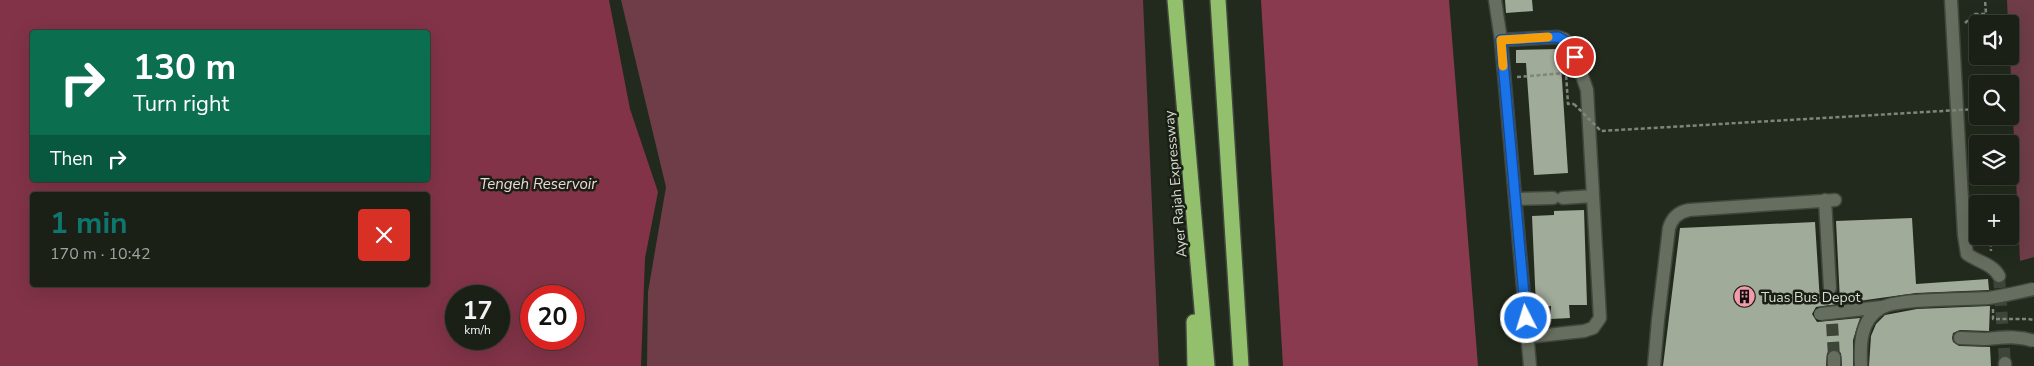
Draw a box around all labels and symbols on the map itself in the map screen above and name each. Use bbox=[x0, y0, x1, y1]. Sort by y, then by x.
pin bbox=[1554, 36, 1596, 78]
street label: Ayer Rajah Expressway bbox=[1160, 109, 1191, 258]
water label: Tengeh Reservoir bbox=[479, 174, 597, 194]
speed limit sign: 20 bbox=[520, 285, 585, 350]
building icon: Tuas Bus Depot bbox=[1733, 285, 1757, 309]
place label: Tuas Bus Depot bbox=[1761, 288, 1860, 307]
position arrow bbox=[1499, 291, 1551, 343]

